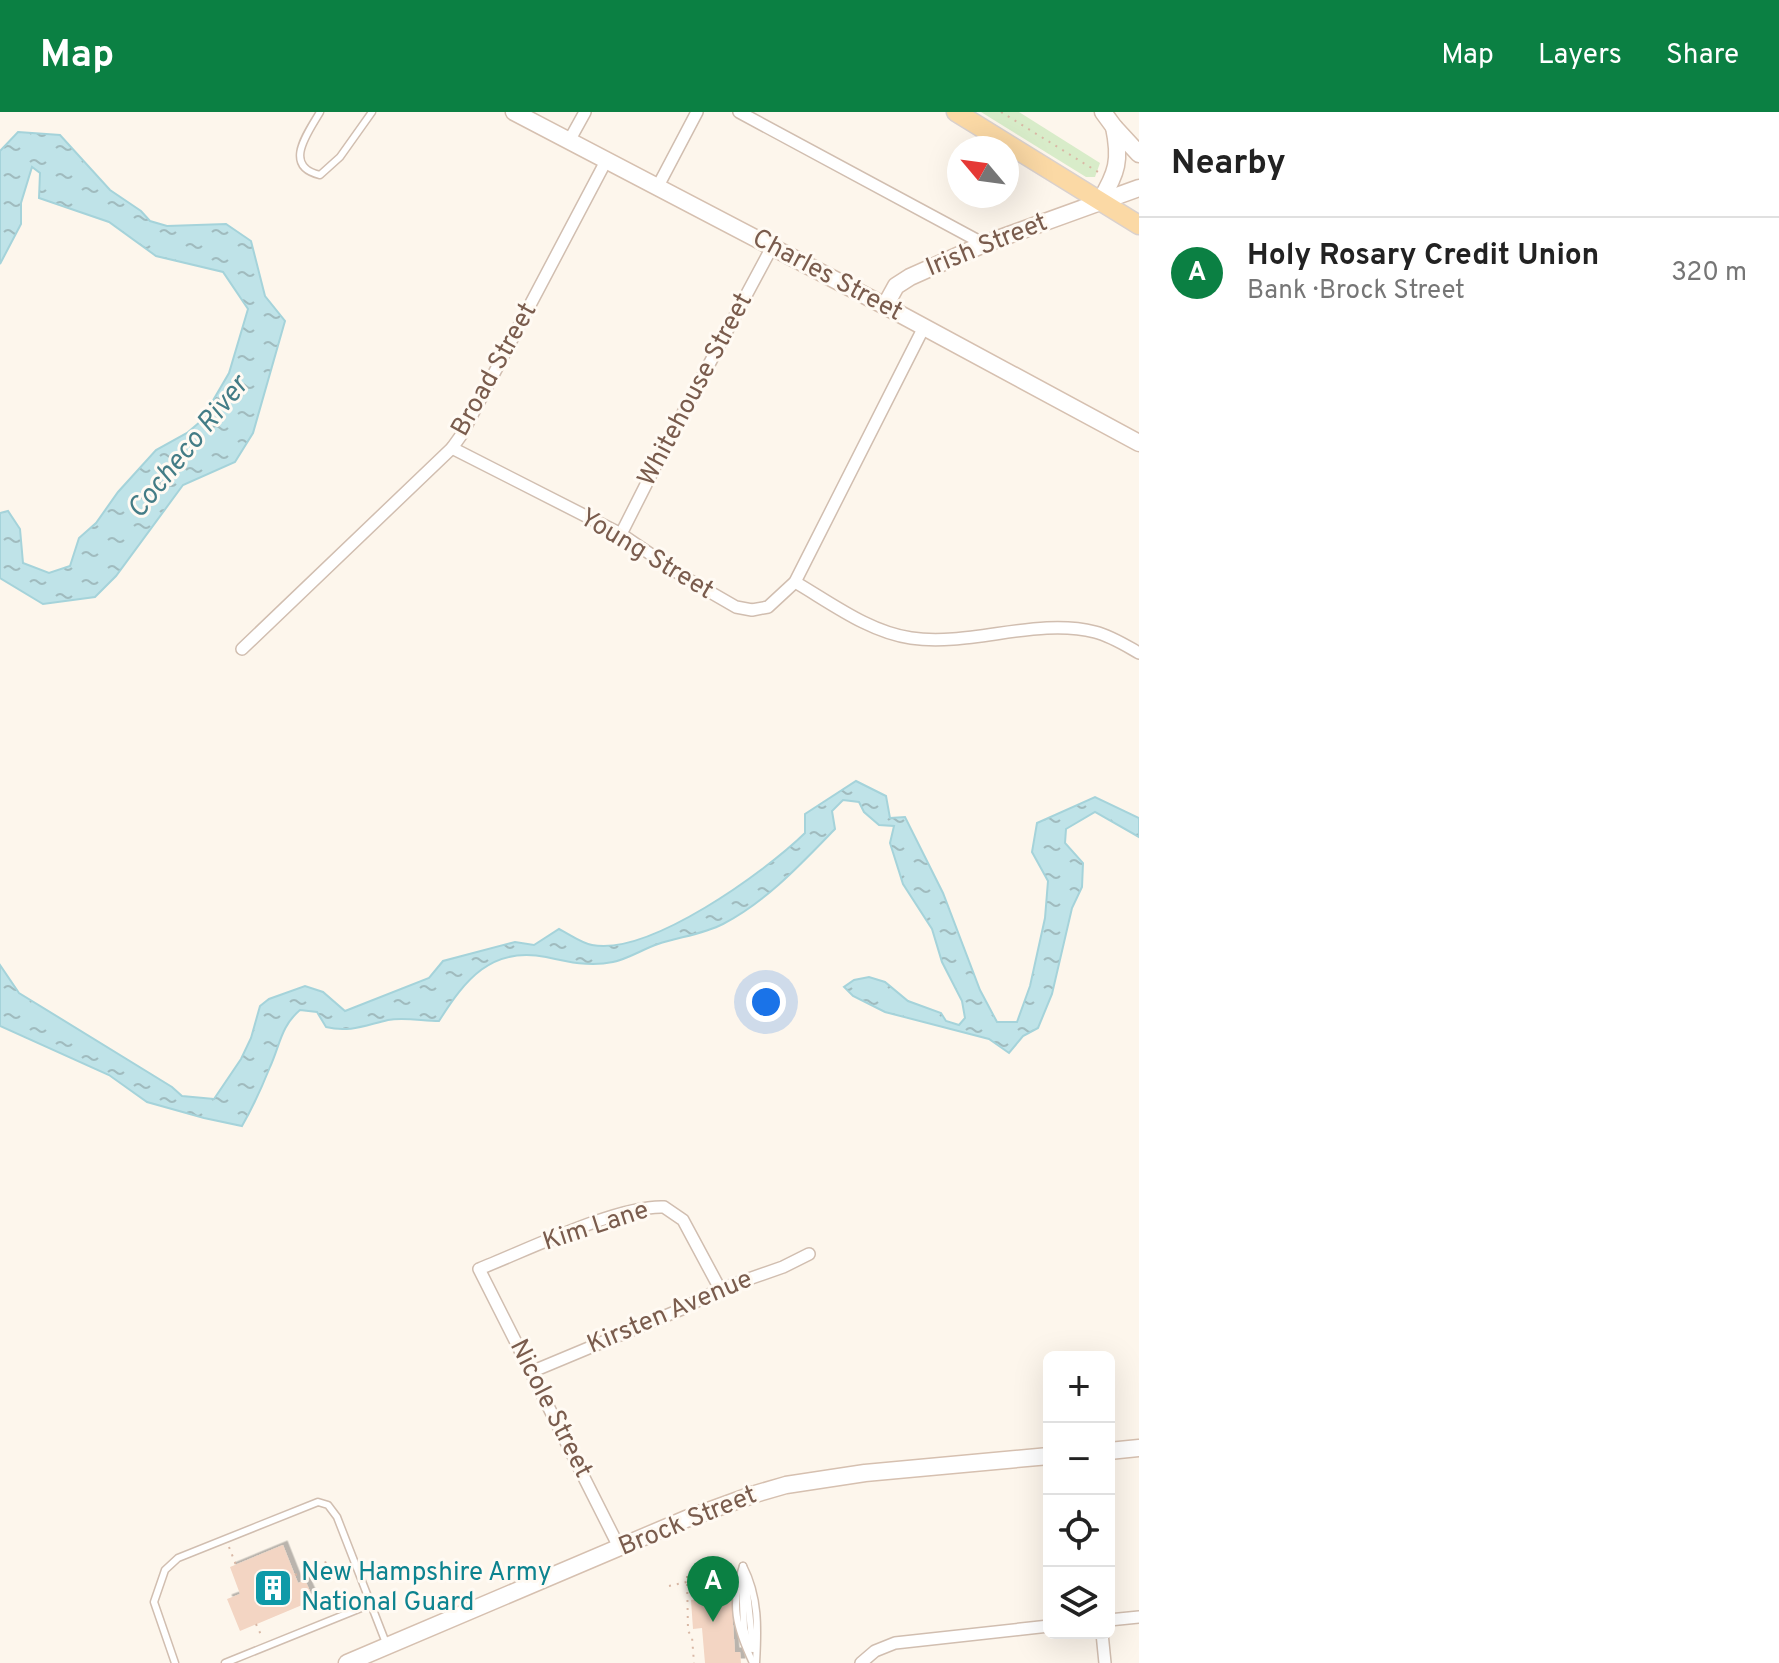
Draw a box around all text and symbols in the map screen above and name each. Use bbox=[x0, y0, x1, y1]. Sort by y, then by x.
text: Map bbox=[40, 32, 114, 81]
text: Map bbox=[1441, 38, 1494, 74]
text: Layers bbox=[1538, 38, 1622, 74]
text: Share bbox=[1666, 38, 1739, 74]
north arrow bbox=[947, 136, 1019, 208]
text: Nearby bbox=[1171, 143, 1286, 186]
street label: Irish Street bbox=[921, 207, 1053, 285]
street label: Charles Street bbox=[746, 222, 908, 330]
text: Holy Rosary Credit Union bbox=[1247, 238, 1599, 275]
text: A bbox=[1188, 257, 1206, 290]
text: 320 m bbox=[1671, 257, 1747, 290]
text: Bank · Brock Street bbox=[1247, 275, 1465, 308]
street label: Whitehouse Street bbox=[631, 288, 761, 492]
street label: Broad Street bbox=[445, 297, 545, 443]
water label: Cocheco River bbox=[120, 367, 259, 527]
street label: Young Street bbox=[573, 502, 719, 608]
your location bbox=[746, 982, 786, 1022]
street label: Kim Lane bbox=[539, 1194, 653, 1260]
street label: Kirsten Avenue bbox=[583, 1263, 757, 1363]
street label: Nicole Street bbox=[501, 1334, 599, 1484]
map controls bbox=[1043, 1351, 1115, 1639]
button: + bbox=[1043, 1351, 1115, 1423]
button: − bbox=[1043, 1423, 1115, 1495]
street label: Brock Street bbox=[614, 1479, 762, 1565]
button: locate bbox=[1043, 1495, 1115, 1567]
pin: A bbox=[687, 1556, 739, 1622]
place label: New Hampshire Army National Guard bbox=[301, 1557, 551, 1620]
building icon: New Hampshire Army National Guard bbox=[252, 1567, 294, 1609]
button: layers bbox=[1043, 1567, 1115, 1639]

